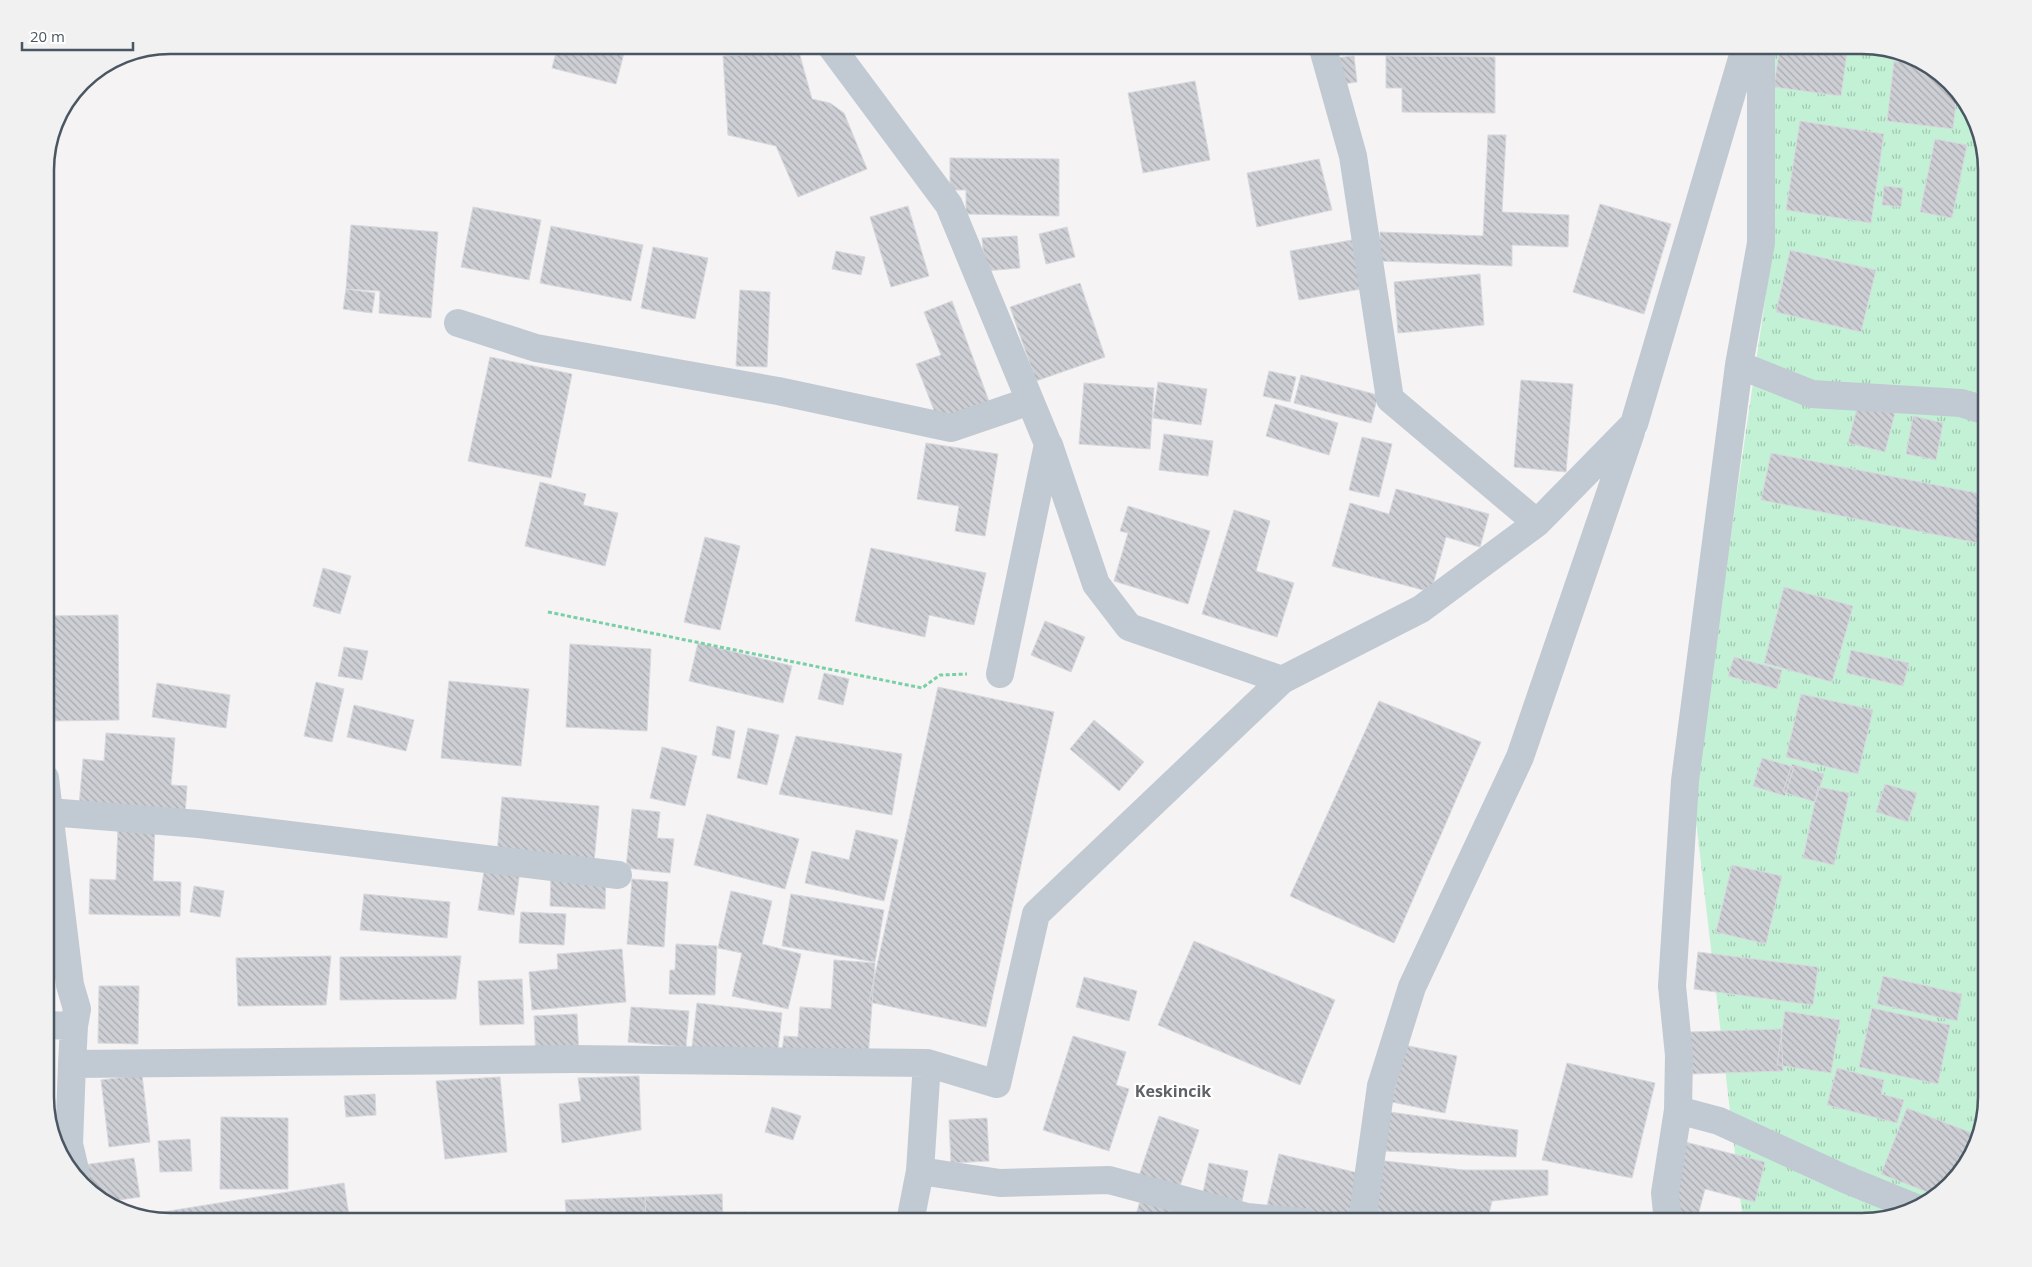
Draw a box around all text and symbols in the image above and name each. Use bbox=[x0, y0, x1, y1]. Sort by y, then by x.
scale bar bbox=[22, 20, 134, 52]
text: 20 m bbox=[30, 26, 65, 46]
district label: Keskincik bbox=[1135, 1080, 1211, 1102]

